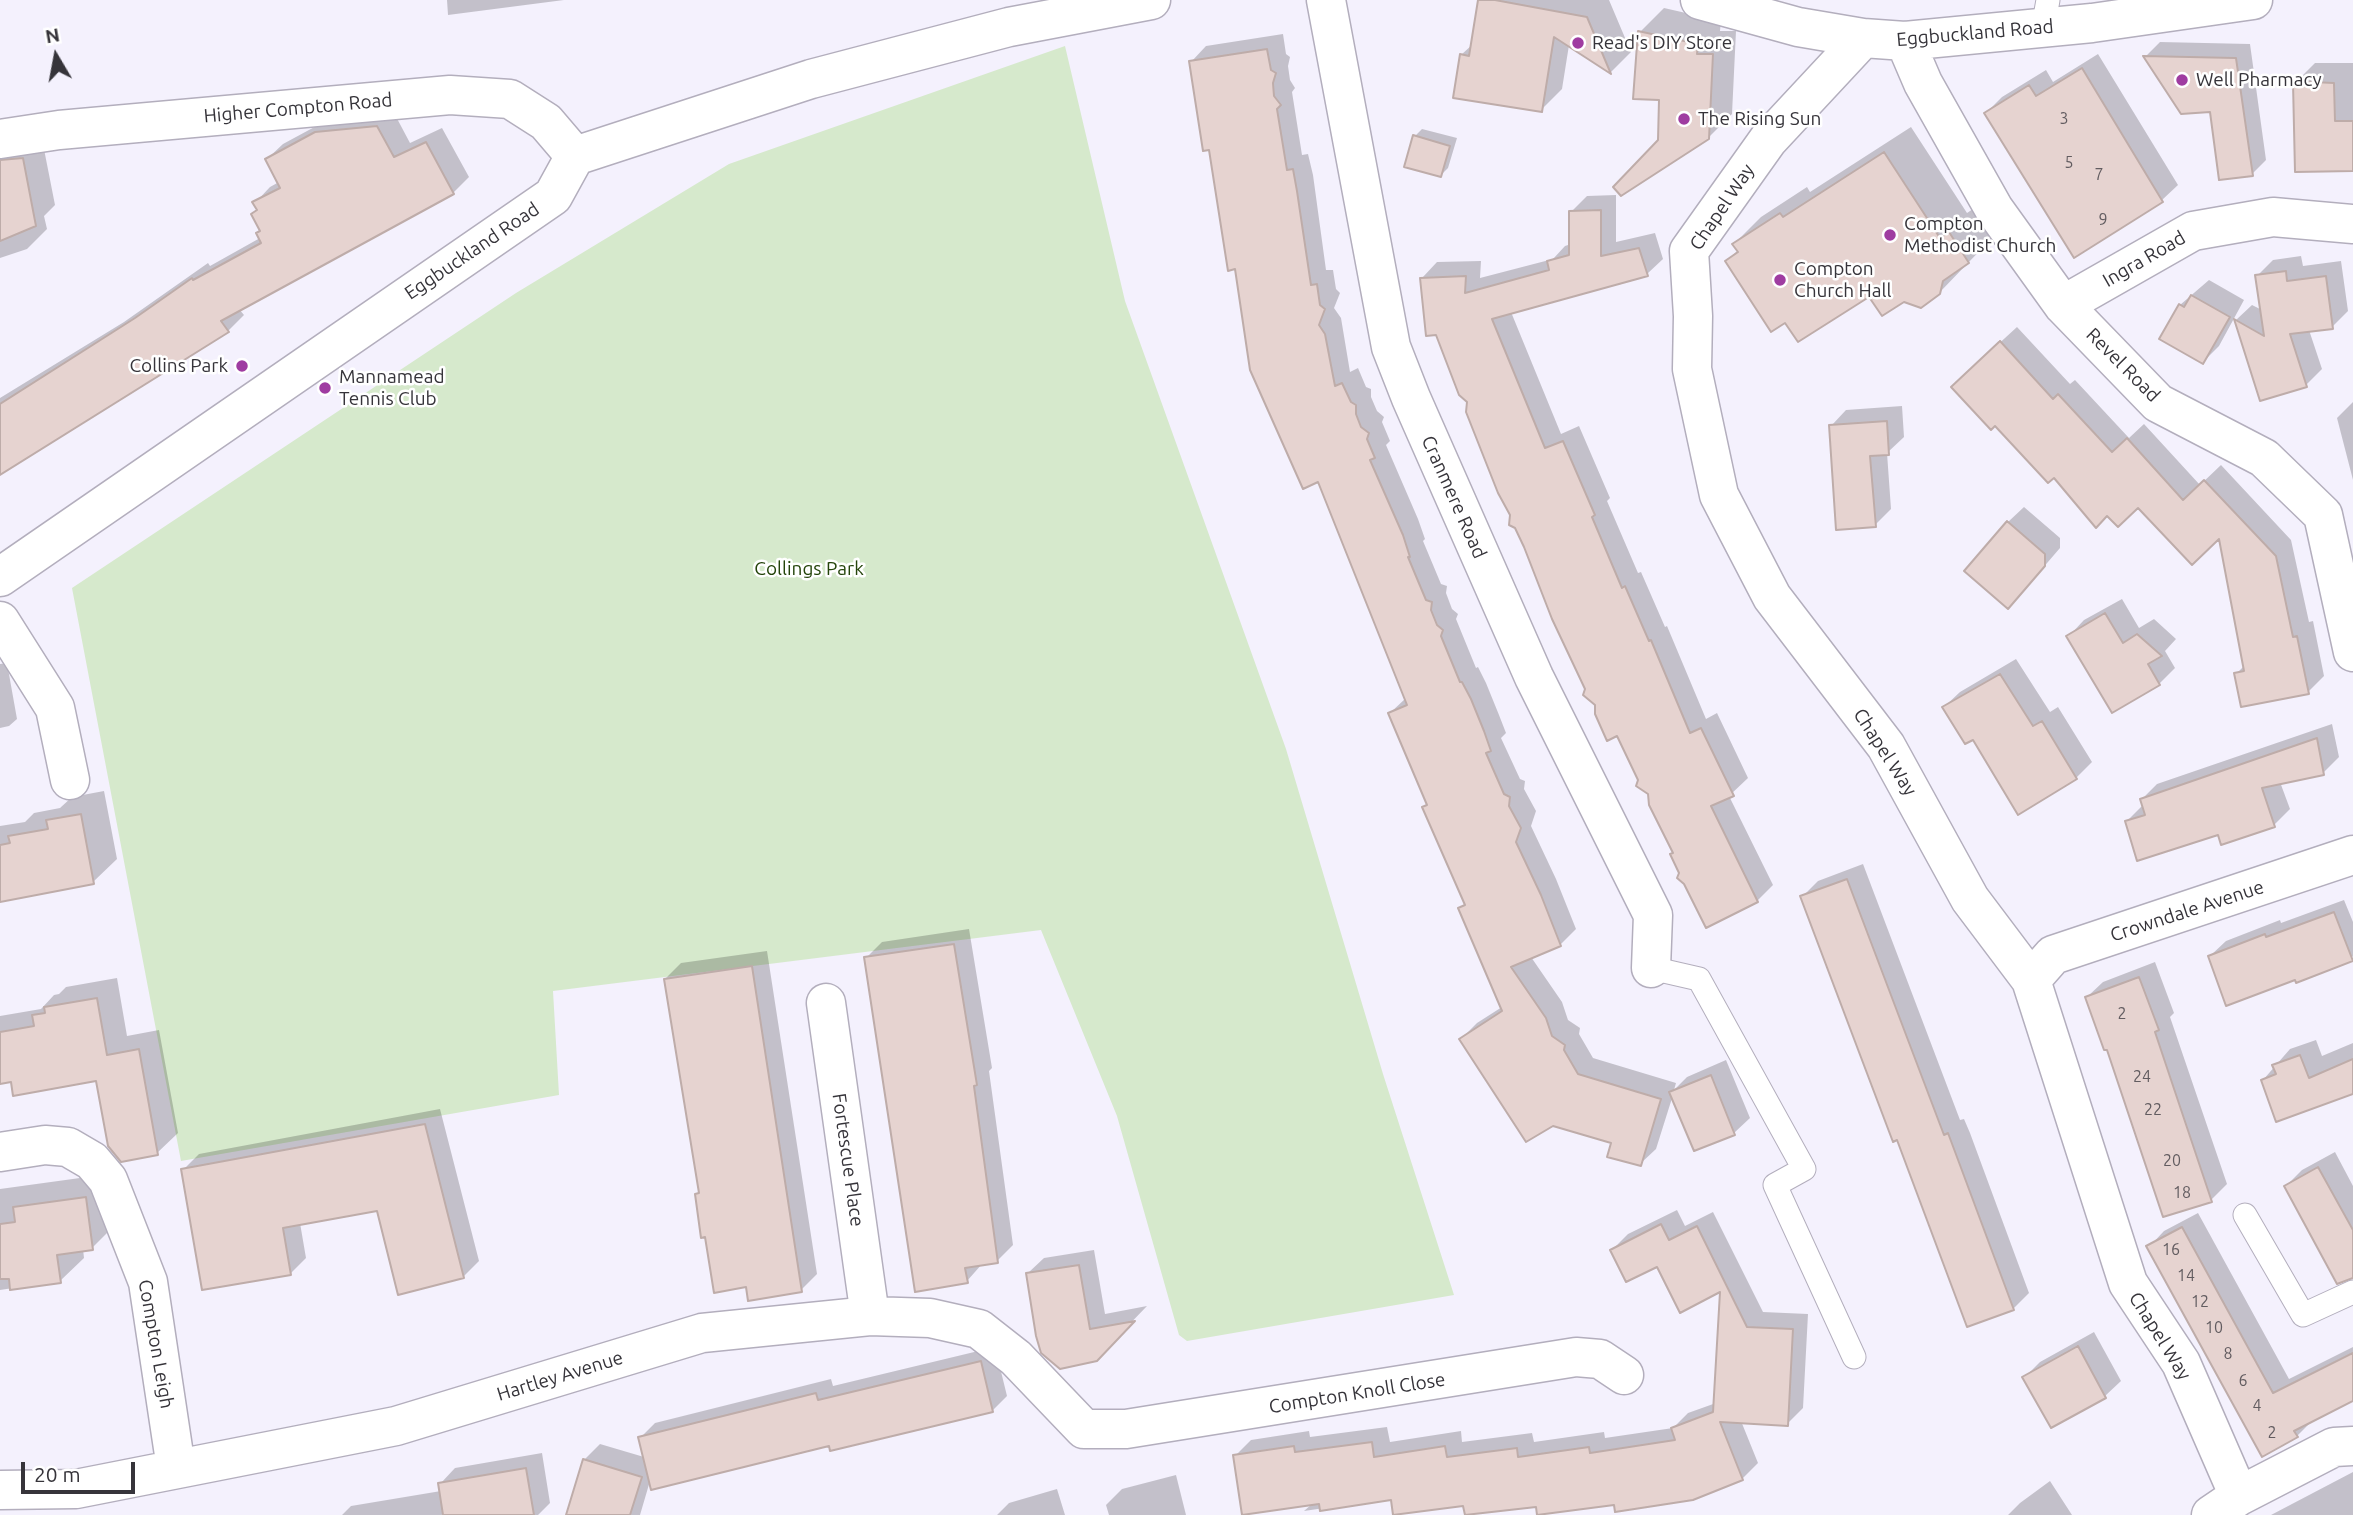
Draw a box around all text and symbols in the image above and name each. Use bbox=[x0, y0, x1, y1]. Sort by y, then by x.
street label: Eggbuckland Road bbox=[1896, 15, 2054, 51]
north arrow bbox=[21, 21, 91, 91]
text: N bbox=[43, 23, 61, 47]
place label: Read's DIY Store bbox=[1592, 32, 1732, 54]
marker: Read's DIY Store bbox=[1570, 35, 1586, 51]
place label: Well Pharmacy bbox=[2196, 69, 2322, 91]
marker: Well Pharmacy bbox=[2174, 72, 2190, 88]
street label: Higher Compton Road bbox=[203, 88, 393, 128]
place label: The Rising Sun bbox=[1698, 108, 1821, 130]
house number: 3 bbox=[2059, 109, 2069, 129]
marker: The Rising Sun bbox=[1676, 111, 1692, 127]
house number: 5 bbox=[2064, 153, 2074, 173]
street label: Chapel Way bbox=[1685, 159, 1759, 255]
house number: 7 bbox=[2094, 165, 2104, 185]
street label: Eggbuckland Road bbox=[400, 197, 544, 305]
house number: 9 bbox=[2098, 210, 2108, 230]
place label: Compton Methodist Church bbox=[1904, 213, 2056, 257]
street label: Ingra Road bbox=[2099, 226, 2189, 292]
marker: Compton Methodist Church bbox=[1882, 227, 1898, 243]
place label: Compton Church Hall bbox=[1794, 258, 1892, 302]
marker: Compton Church Hall bbox=[1772, 272, 1788, 288]
street label: Revel Road bbox=[2081, 323, 2165, 407]
place label: Collins Park bbox=[129, 355, 228, 377]
marker: Collins Park bbox=[234, 358, 250, 374]
place label: Mannamead Tennis Club bbox=[339, 366, 445, 410]
marker: Mannamead Tennis Club bbox=[317, 380, 333, 396]
street label: Cranmere Road bbox=[1417, 432, 1491, 562]
park label: Collings Park bbox=[754, 558, 864, 580]
street label: Chapel Way bbox=[1848, 704, 1922, 800]
street label: Crowndale Avenue bbox=[2107, 875, 2267, 947]
house number: 2 bbox=[2117, 1004, 2127, 1024]
house number: 24 bbox=[2133, 1067, 2151, 1087]
street label: Fortescue Place bbox=[827, 1092, 869, 1228]
house number: 22 bbox=[2144, 1100, 2162, 1120]
house number: 20 bbox=[2163, 1151, 2181, 1171]
house number: 18 bbox=[2173, 1183, 2191, 1203]
house number: 16 bbox=[2162, 1240, 2180, 1260]
house number: 14 bbox=[2177, 1266, 2195, 1286]
street label: Compton Leigh bbox=[133, 1278, 179, 1410]
street label: Chapel Way bbox=[2124, 1288, 2196, 1384]
house number: 12 bbox=[2191, 1292, 2209, 1312]
house number: 10 bbox=[2205, 1318, 2223, 1338]
house number: 8 bbox=[2223, 1344, 2233, 1364]
street label: Hartley Avenue bbox=[494, 1346, 626, 1406]
street label: Compton Knoll Close bbox=[1267, 1368, 1447, 1418]
house number: 6 bbox=[2238, 1371, 2248, 1391]
house number: 4 bbox=[2252, 1396, 2262, 1416]
house number: 2 bbox=[2267, 1423, 2277, 1443]
scale bar bbox=[24, 1448, 138, 1492]
text: 20 m bbox=[34, 1462, 81, 1486]

